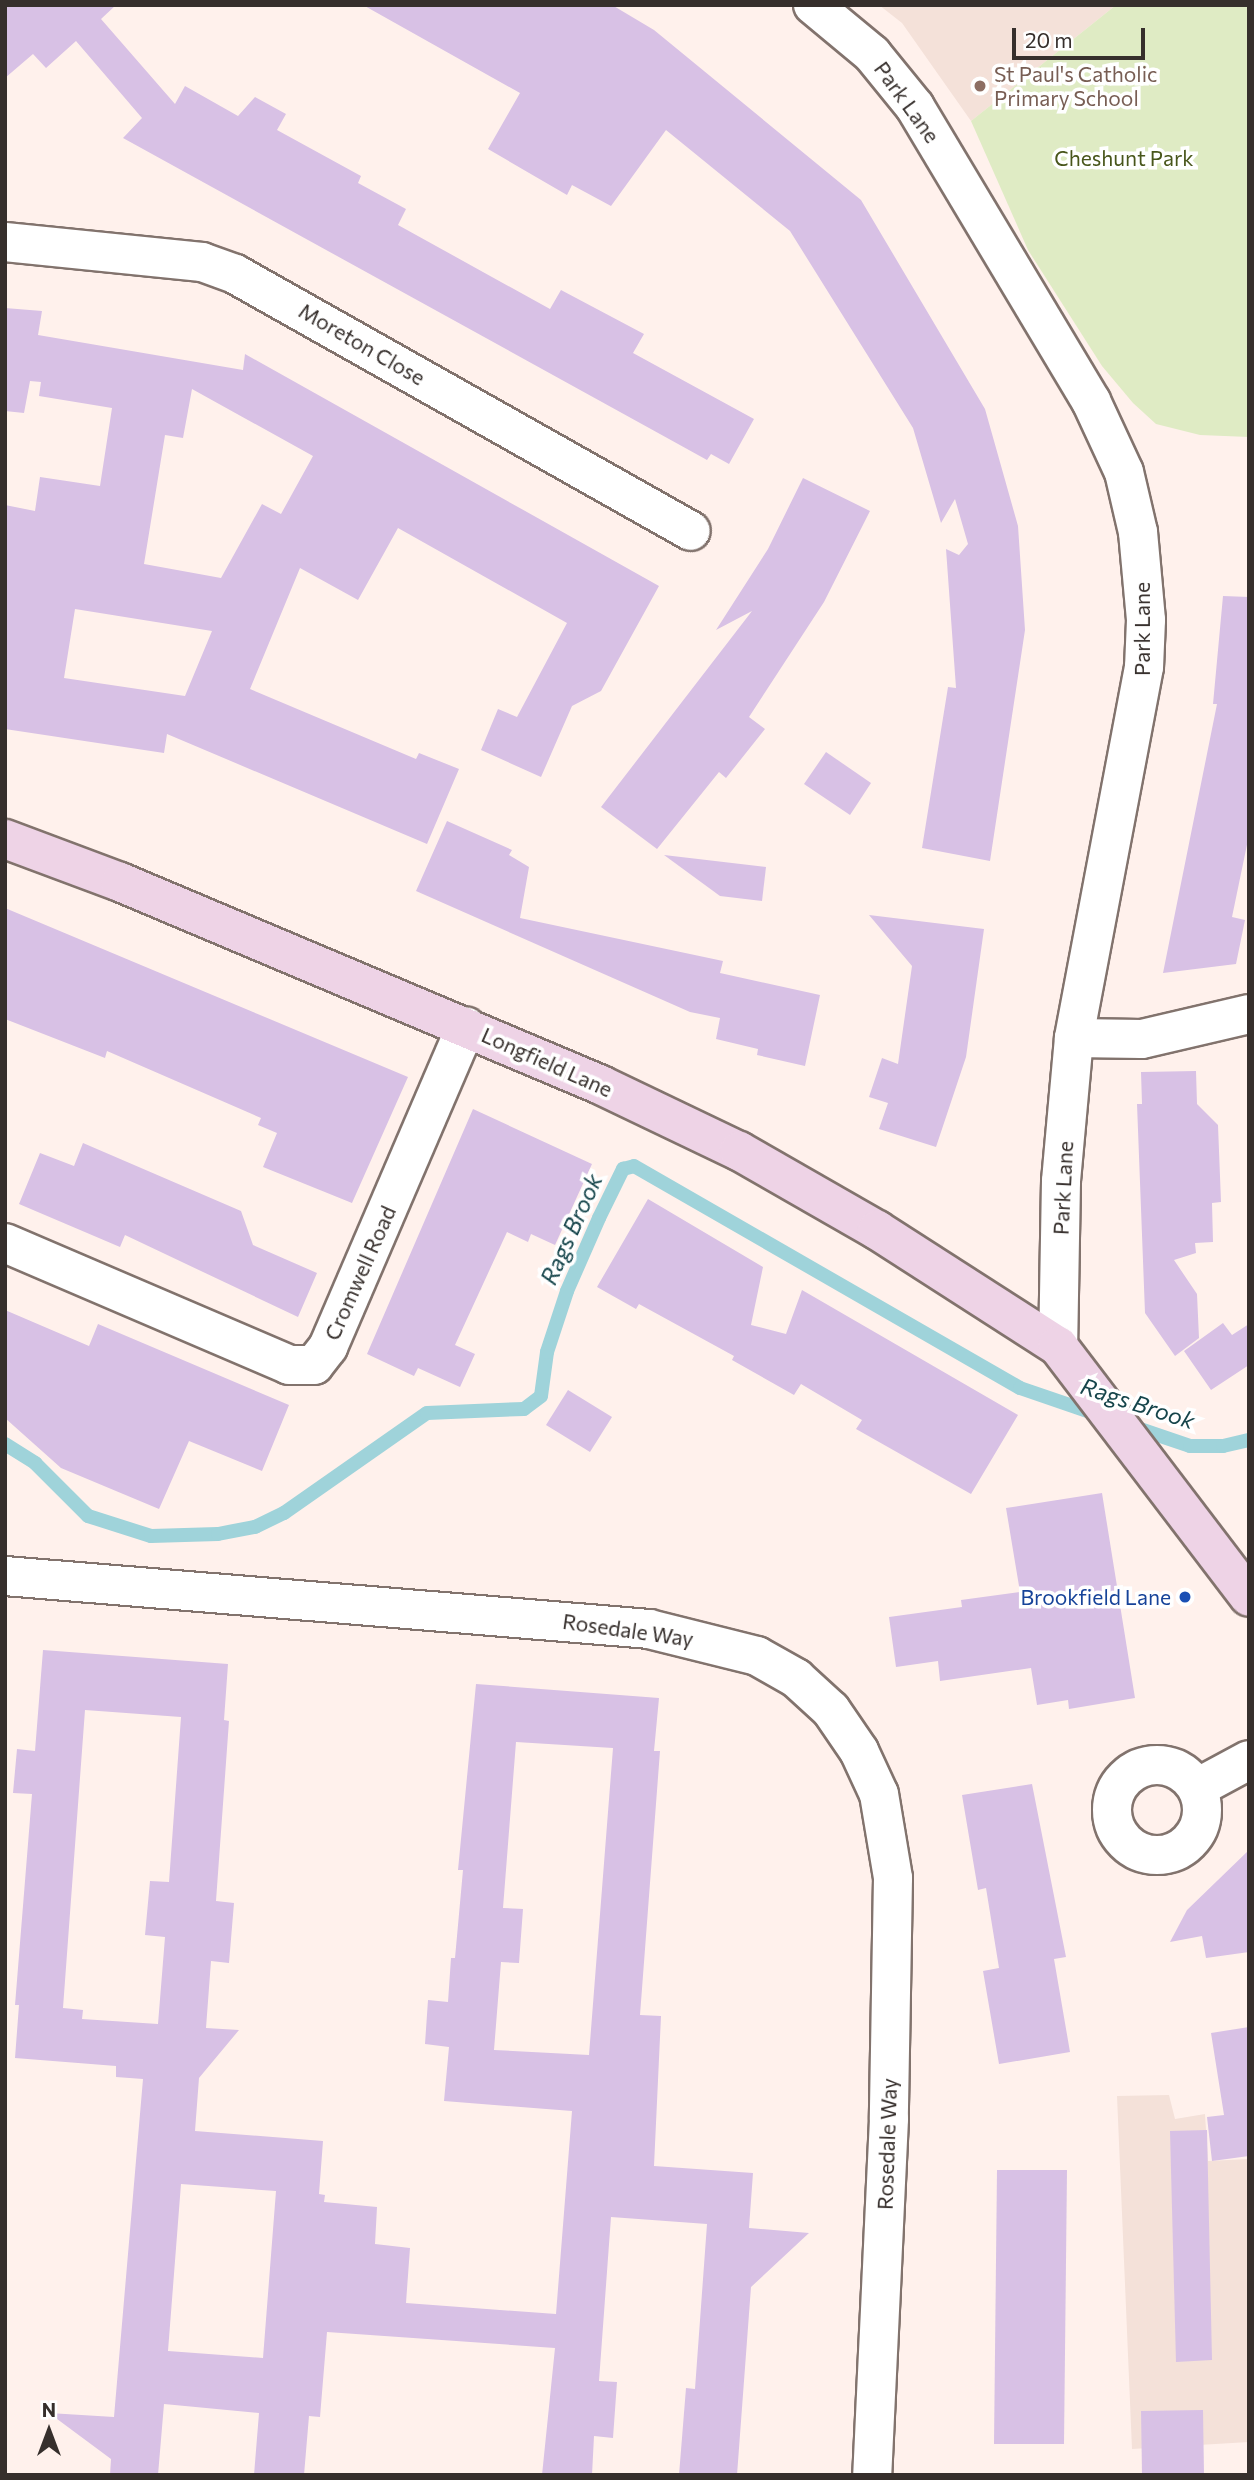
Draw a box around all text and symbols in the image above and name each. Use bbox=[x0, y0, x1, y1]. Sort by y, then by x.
scale bar bbox=[1016, 14, 1149, 58]
text: 20 m bbox=[1025, 27, 1073, 52]
street label: Park Lane bbox=[869, 57, 945, 147]
place label: St Paul's Catholic Primary School bbox=[994, 61, 1157, 111]
marker: St Paul's Catholic Primary School bbox=[972, 78, 988, 94]
park label: Cheshunt Park bbox=[1054, 145, 1194, 171]
street label: Moreton Close bbox=[295, 298, 429, 390]
street label: Park Lane bbox=[1129, 582, 1155, 676]
street label: Longfield Lane bbox=[478, 1022, 616, 1102]
street label: Park Lane bbox=[1048, 1140, 1078, 1236]
water label: Rags Brook bbox=[534, 1169, 608, 1289]
street label: Cromwell Road bbox=[319, 1202, 401, 1344]
water label: Rags Brook bbox=[1077, 1372, 1199, 1434]
place label: Brookfield Lane bbox=[1021, 1584, 1171, 1610]
marker: Brookfield Lane bbox=[1177, 1589, 1193, 1605]
street label: Rosedale Way bbox=[561, 1608, 695, 1652]
street label: Rosedale Way bbox=[872, 2078, 902, 2210]
north arrow bbox=[14, 2396, 84, 2466]
text: N bbox=[42, 2398, 56, 2421]

